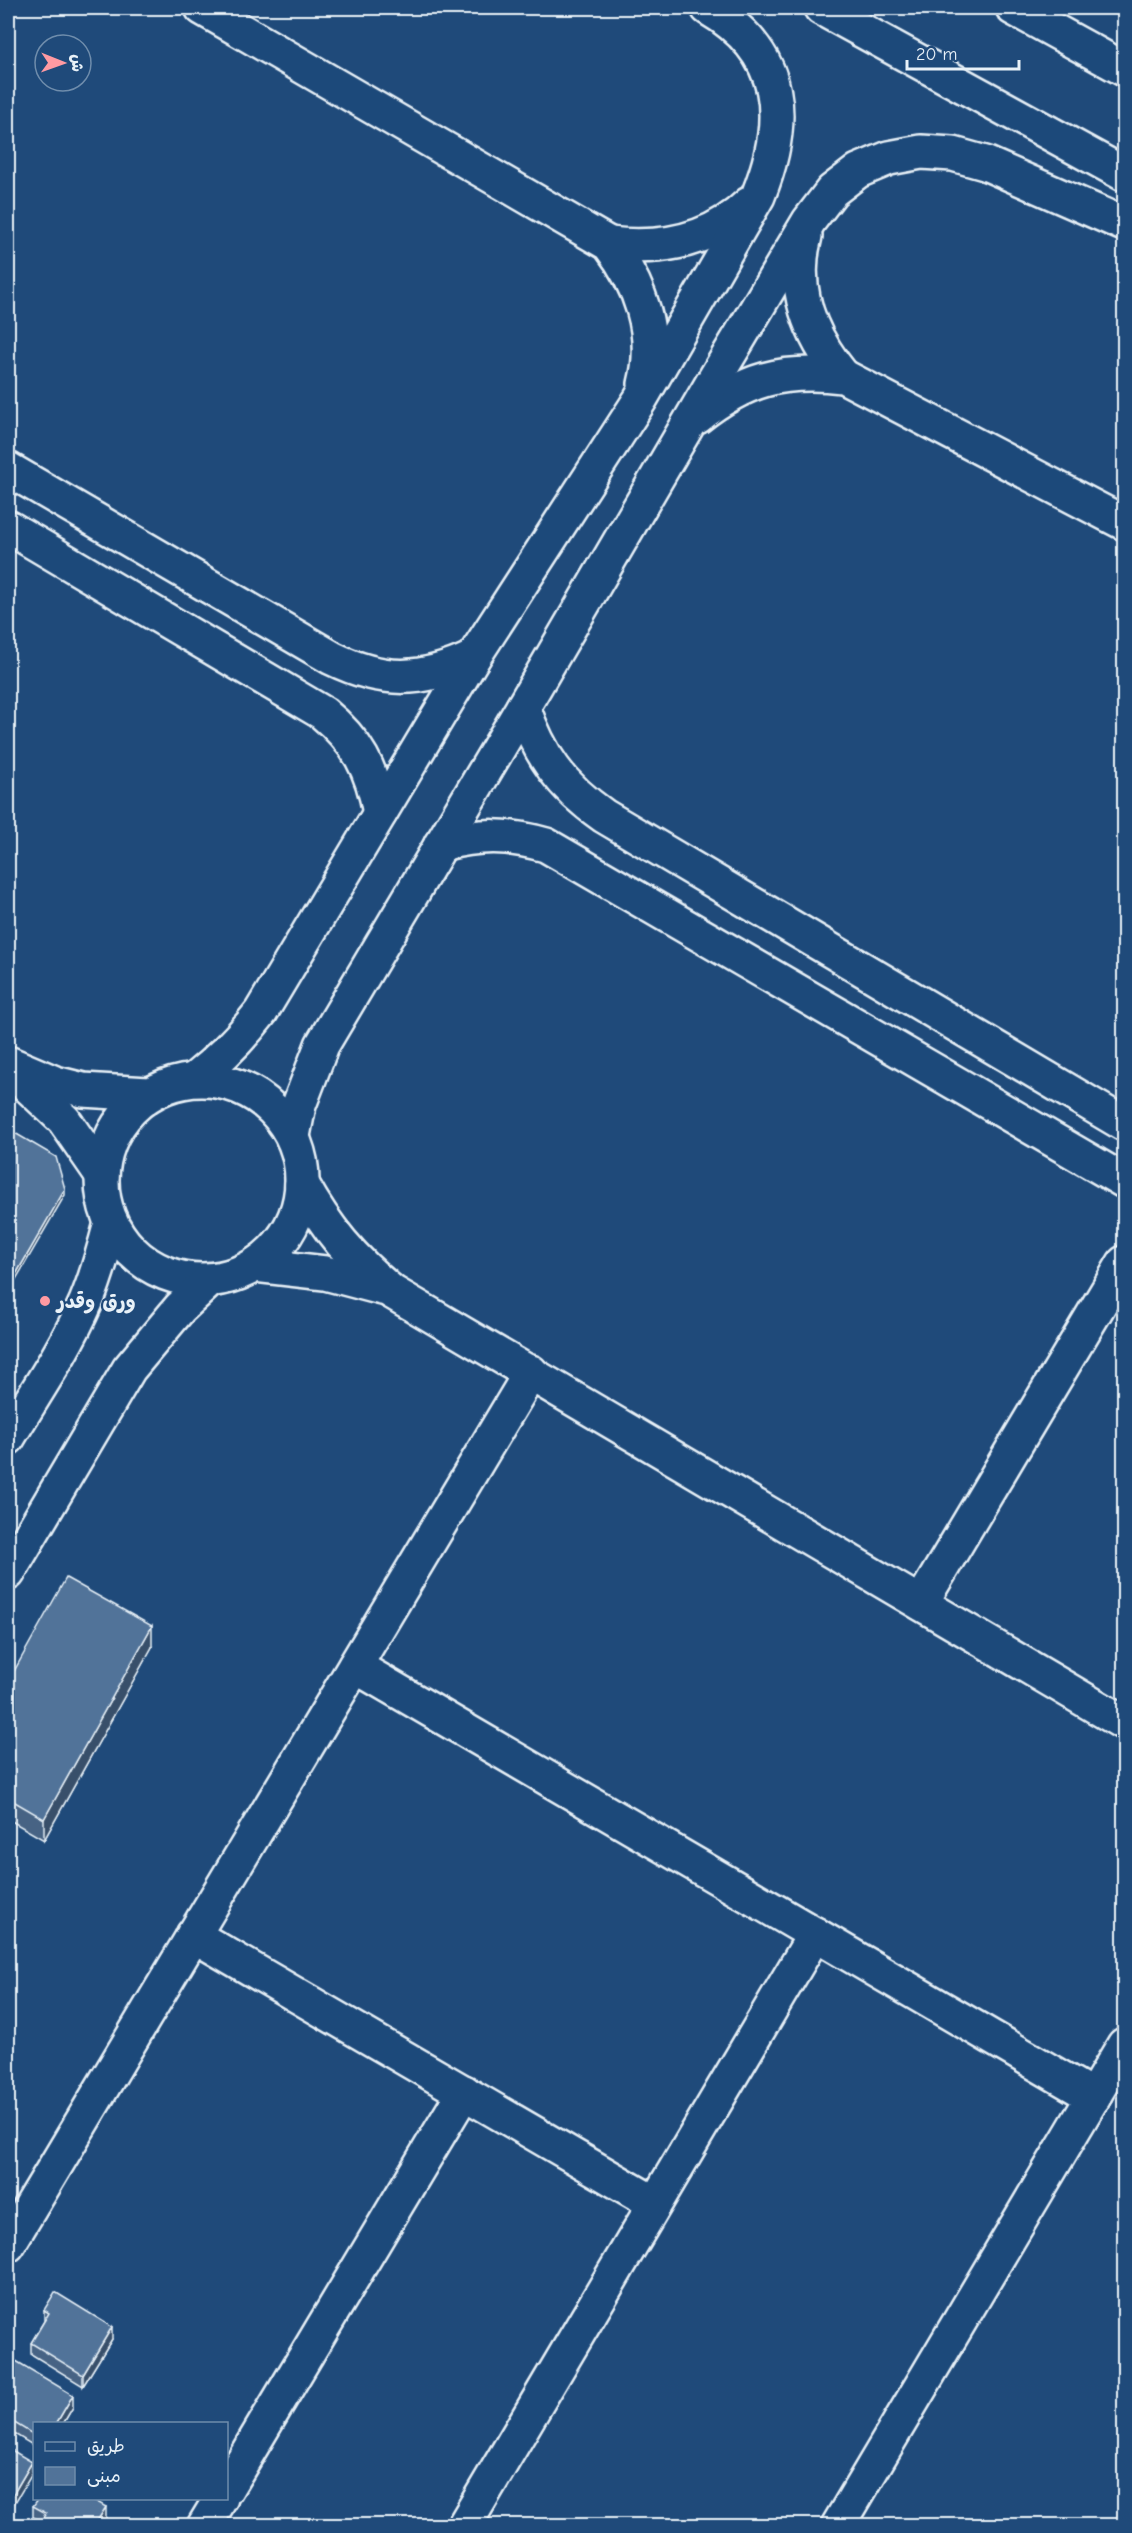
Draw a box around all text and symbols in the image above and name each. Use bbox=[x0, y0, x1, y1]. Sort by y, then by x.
north arrow bbox=[33, 33, 93, 93]
scale bar bbox=[907, 33, 1020, 71]
text: 20 m bbox=[916, 44, 957, 65]
text: ش bbox=[68, 54, 86, 72]
place label: ورق وقدر bbox=[55, 1290, 136, 1314]
marker: ورق وقدر bbox=[38, 1294, 52, 1308]
legend bbox=[33, 2422, 228, 2500]
text: طريق bbox=[87, 2436, 125, 2457]
text: مبنى bbox=[87, 2466, 121, 2487]

